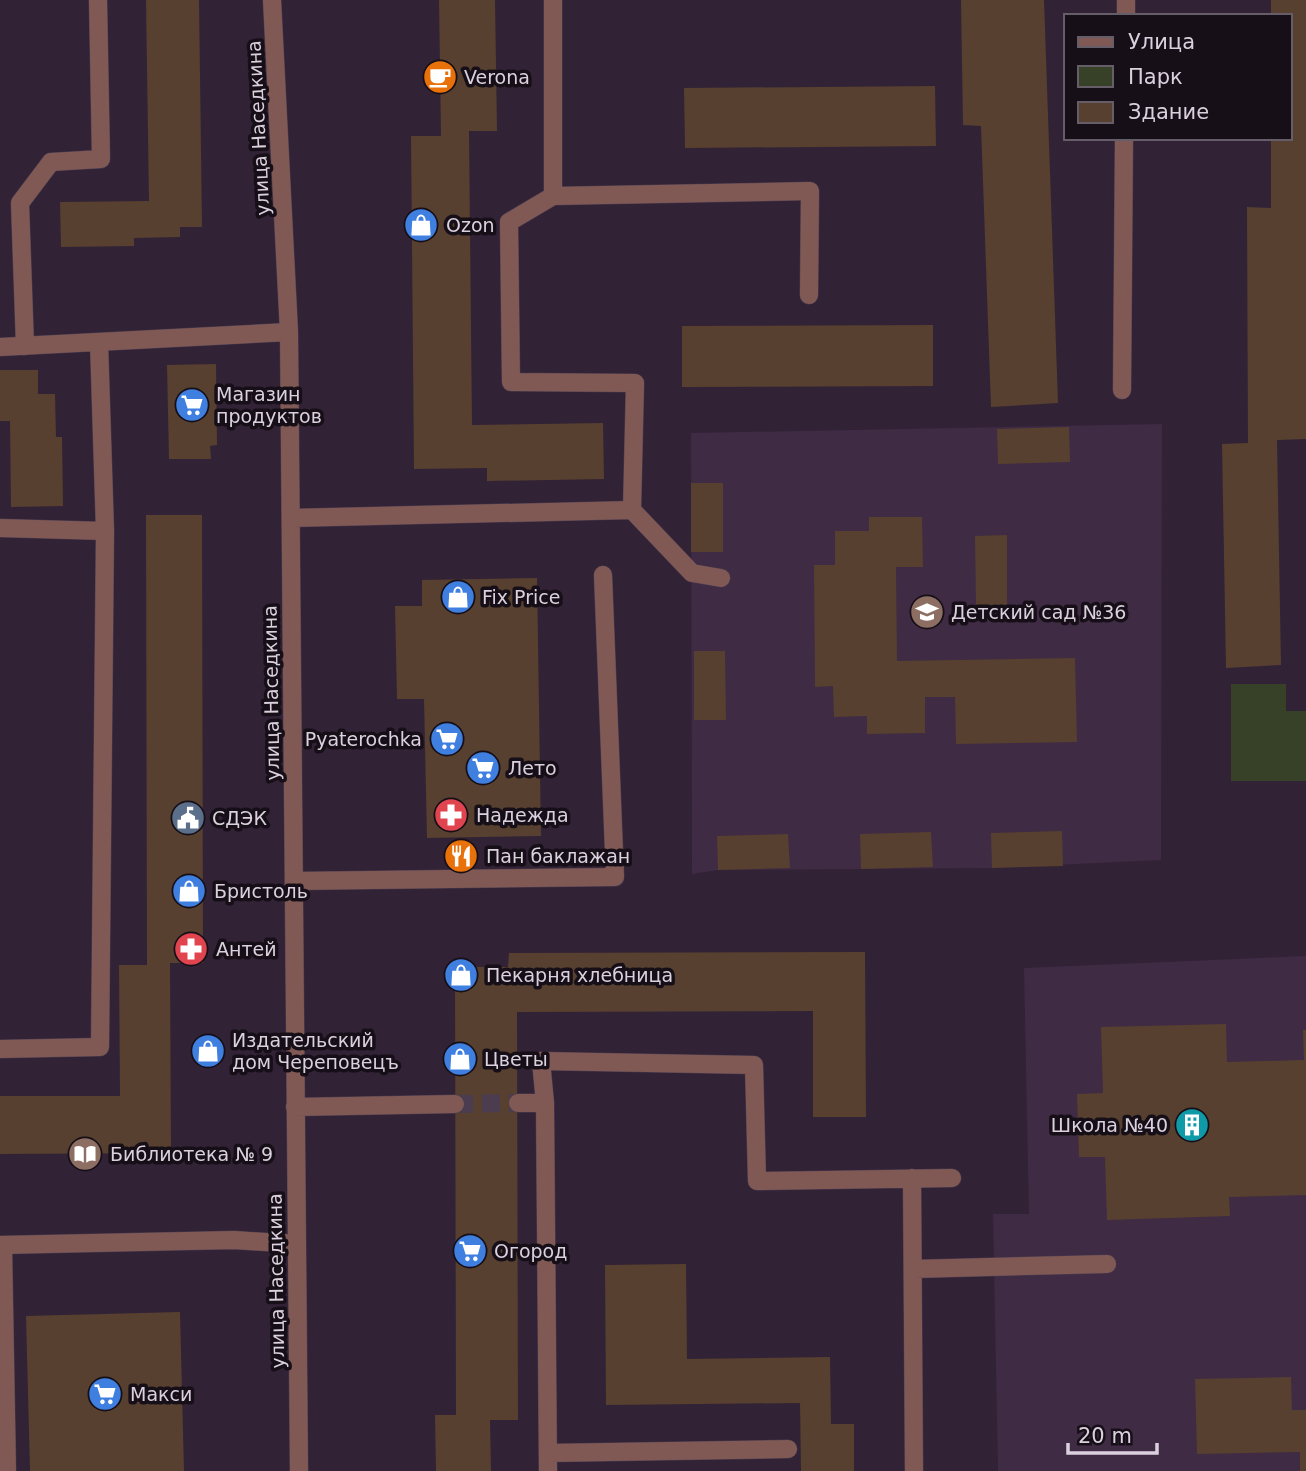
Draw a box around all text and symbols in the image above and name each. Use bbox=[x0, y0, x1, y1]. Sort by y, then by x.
legend bbox=[1064, 14, 1292, 140]
text: Улица bbox=[1128, 30, 1195, 54]
street label: улица Наседкина bbox=[242, 40, 274, 216]
cafe icon: Verona bbox=[421, 58, 459, 96]
text: Парк bbox=[1128, 65, 1183, 89]
place label: Verona bbox=[464, 66, 530, 88]
text: Здание bbox=[1128, 100, 1209, 124]
shop icon: Ozon bbox=[402, 206, 440, 244]
place label: Ozon bbox=[446, 214, 495, 236]
place label: Магазин продуктов bbox=[216, 383, 322, 427]
supermarket icon: Магазин продуктов bbox=[173, 386, 211, 424]
shop icon: Fix Price bbox=[439, 578, 477, 616]
place label: Fix Price bbox=[482, 586, 560, 608]
school or university icon: Детский сад №36 bbox=[908, 593, 946, 631]
place label: Детский сад №36 bbox=[951, 601, 1126, 623]
street label: улица Наседкина bbox=[258, 605, 284, 781]
supermarket icon: Pyaterochka bbox=[428, 720, 466, 758]
place label: Pyaterochka bbox=[305, 728, 422, 750]
supermarket icon: Лето bbox=[464, 749, 502, 787]
place label: Лето bbox=[508, 757, 557, 779]
pharmacy icon: Надежда bbox=[432, 796, 470, 834]
public building icon: СДЭК bbox=[169, 799, 207, 837]
place label: Надежда bbox=[476, 804, 569, 826]
place label: СДЭК bbox=[212, 807, 267, 829]
restaurant icon: Пан баклажан bbox=[442, 837, 480, 875]
place label: Пан баклажан bbox=[486, 845, 630, 867]
shop icon: Бристоль bbox=[170, 872, 208, 910]
place label: Бристоль bbox=[214, 880, 308, 902]
pharmacy icon: Антей bbox=[172, 930, 210, 968]
place label: Антей bbox=[216, 938, 277, 960]
shop icon: Пекарня хлебница bbox=[442, 956, 480, 994]
place label: Пекарня хлебница bbox=[486, 964, 673, 986]
place label: Издательский дом Череповецъ bbox=[232, 1029, 399, 1073]
shop icon: Издательский дом Череповецъ bbox=[189, 1032, 227, 1070]
shop icon: Цветы bbox=[441, 1040, 479, 1078]
place label: Цветы bbox=[484, 1048, 548, 1070]
building icon: Школа №40 bbox=[1173, 1106, 1211, 1144]
place label: Школа №40 bbox=[1051, 1114, 1168, 1136]
library icon: Библиотека № 9 bbox=[66, 1135, 104, 1173]
place label: Библиотека № 9 bbox=[110, 1143, 273, 1165]
street label: улица Наседкина bbox=[263, 1193, 289, 1369]
supermarket icon: Огород bbox=[451, 1232, 489, 1270]
place label: Огород bbox=[494, 1240, 567, 1262]
supermarket icon: Макси bbox=[86, 1375, 124, 1413]
place label: Макси bbox=[130, 1383, 192, 1405]
scale bar bbox=[1068, 1412, 1157, 1456]
text: 20 m bbox=[1078, 1424, 1132, 1448]

